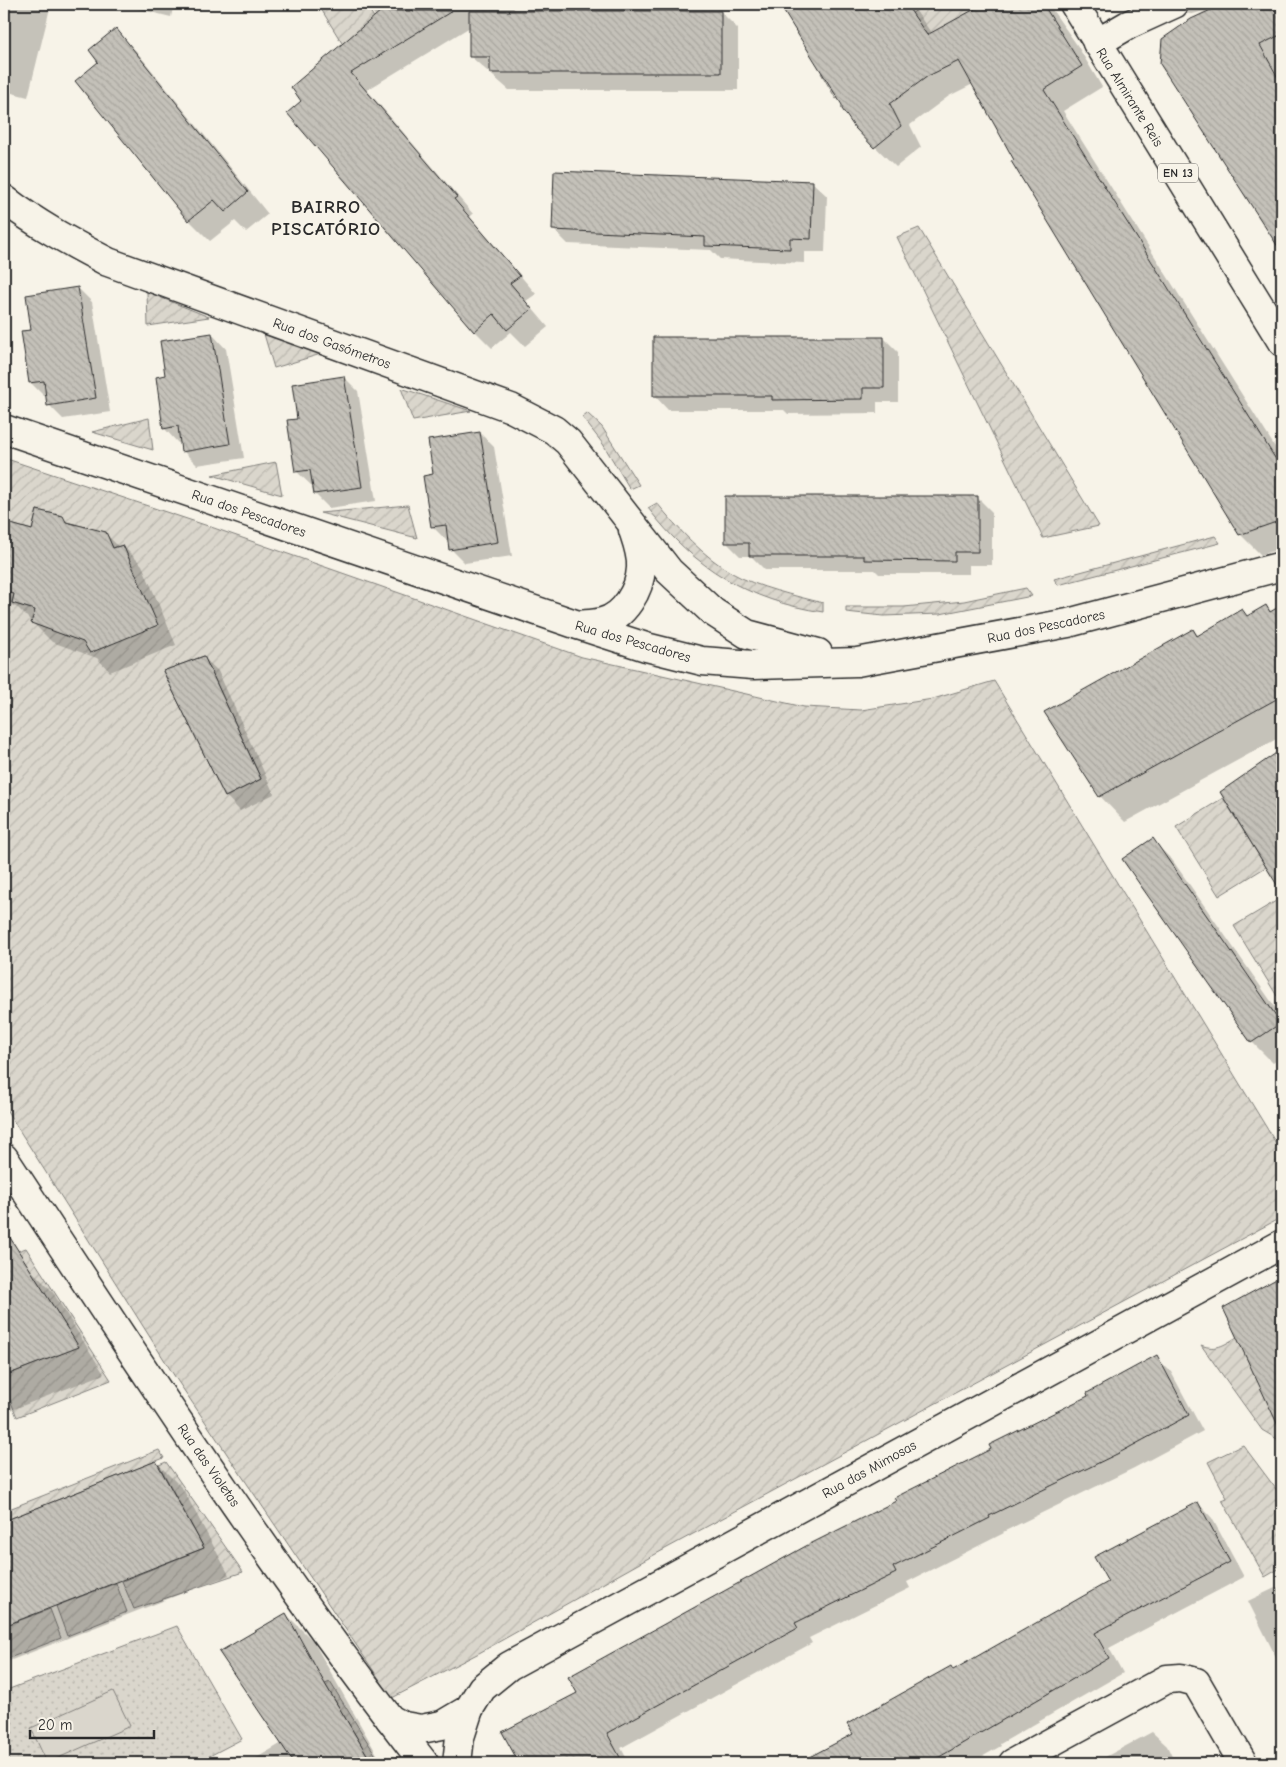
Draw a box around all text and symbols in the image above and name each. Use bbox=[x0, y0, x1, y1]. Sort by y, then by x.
street label: Rua Almirante Reis bbox=[1092, 45, 1167, 150]
road number: EN 13 bbox=[1158, 164, 1198, 182]
district label: BAIRRO PISCATÓRIO bbox=[271, 196, 381, 240]
street label: Rua dos Gasómetros bbox=[271, 314, 393, 373]
street label: Rua dos Pescadores bbox=[190, 486, 308, 541]
street label: Rua dos Pescadores bbox=[986, 606, 1107, 647]
street label: Rua dos Pescadores bbox=[573, 617, 693, 666]
street label: Rua das Violetas bbox=[174, 1421, 244, 1510]
street label: Rua das Mimosas bbox=[819, 1436, 920, 1502]
scale bar bbox=[30, 1707, 154, 1739]
text: 20 m bbox=[38, 1716, 72, 1734]

